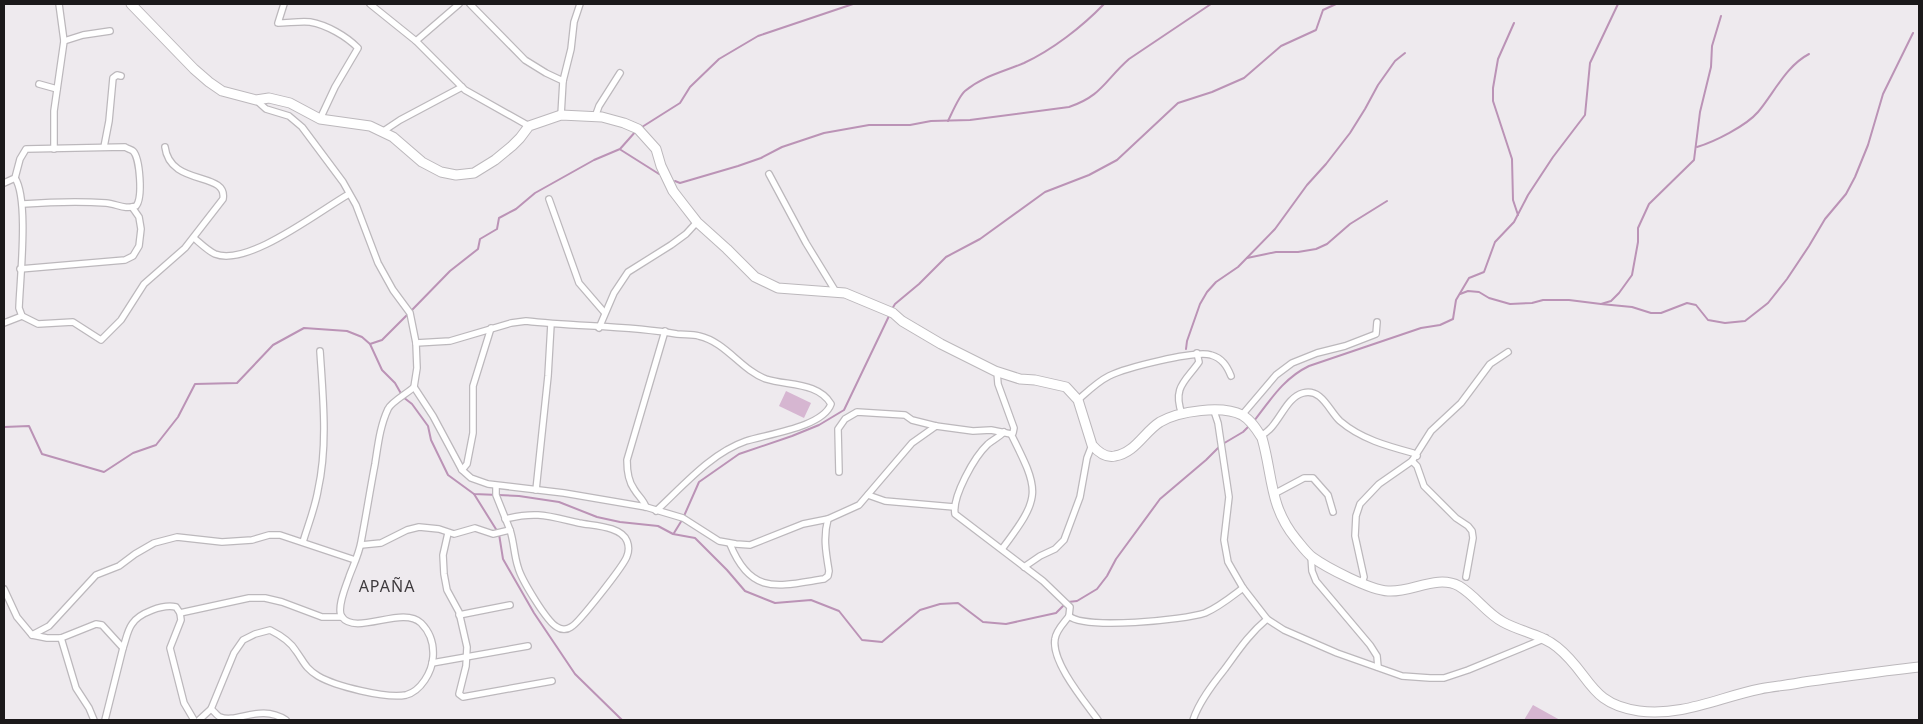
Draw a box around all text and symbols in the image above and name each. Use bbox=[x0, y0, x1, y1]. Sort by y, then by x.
district label: APAÑA bbox=[359, 575, 415, 597]

